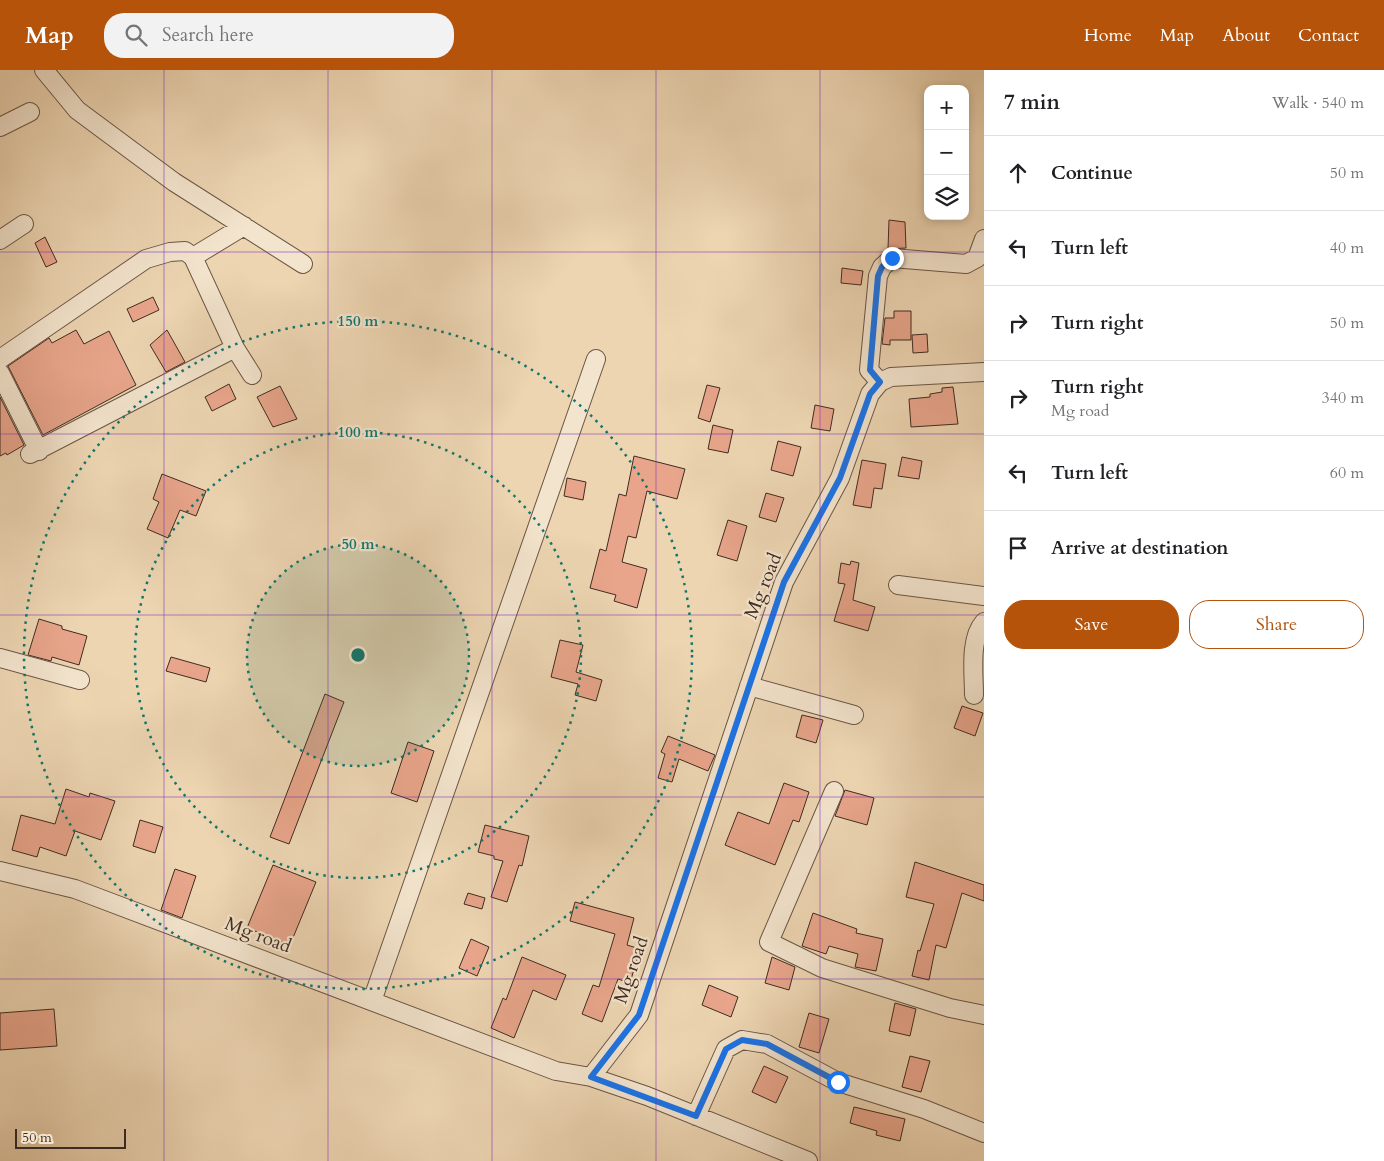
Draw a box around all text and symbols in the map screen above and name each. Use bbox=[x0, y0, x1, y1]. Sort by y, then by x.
search box bbox=[104, 13, 454, 58]
text: Map bbox=[25, 19, 74, 52]
icon: search bbox=[122, 21, 150, 49]
text: Search here bbox=[162, 22, 254, 48]
text: Home bbox=[1084, 23, 1132, 48]
text: Map bbox=[1160, 23, 1194, 48]
text: About bbox=[1222, 23, 1270, 48]
text: Contact bbox=[1298, 23, 1359, 48]
map controls bbox=[924, 85, 969, 220]
button: + bbox=[924, 85, 969, 130]
text: 7 min bbox=[1004, 88, 1060, 117]
text: Walk · 540 m bbox=[1272, 92, 1364, 114]
button: − bbox=[924, 130, 969, 175]
icon: ahead bbox=[1004, 159, 1032, 187]
text: Continue bbox=[1051, 160, 1133, 186]
text: 50 m bbox=[1330, 162, 1364, 184]
button: layers bbox=[924, 175, 969, 220]
icon: left bbox=[1004, 234, 1032, 262]
text: Turn left bbox=[1051, 235, 1128, 261]
text: 40 m bbox=[1330, 237, 1364, 259]
route end bbox=[881, 247, 904, 270]
icon: right bbox=[1004, 309, 1032, 337]
text: Turn right bbox=[1051, 310, 1143, 336]
text: 150 m bbox=[338, 311, 379, 331]
text: 50 m bbox=[1330, 312, 1364, 334]
text: Turn right bbox=[1051, 374, 1143, 400]
icon: right bbox=[1004, 384, 1032, 412]
text: 340 m bbox=[1322, 387, 1364, 409]
text: Mg road bbox=[1051, 400, 1109, 422]
text: 100 m bbox=[338, 422, 379, 442]
icon: left bbox=[1004, 459, 1032, 487]
text: Turn left bbox=[1051, 460, 1128, 486]
text: 60 m bbox=[1330, 462, 1364, 484]
text: 50 m bbox=[341, 534, 375, 554]
icon: arrive bbox=[1004, 534, 1032, 562]
text: Arrive at destination bbox=[1051, 535, 1228, 561]
street label: Mg road bbox=[738, 549, 788, 623]
button: Save bbox=[1004, 600, 1179, 649]
button: Share bbox=[1189, 600, 1364, 649]
centre of rings bbox=[349, 646, 367, 664]
street label: Mg road bbox=[221, 910, 295, 960]
street label: Mg road bbox=[607, 933, 655, 1007]
route start bbox=[827, 1071, 850, 1094]
scale bar bbox=[15, 1126, 126, 1149]
text: 50 m bbox=[22, 1128, 52, 1147]

